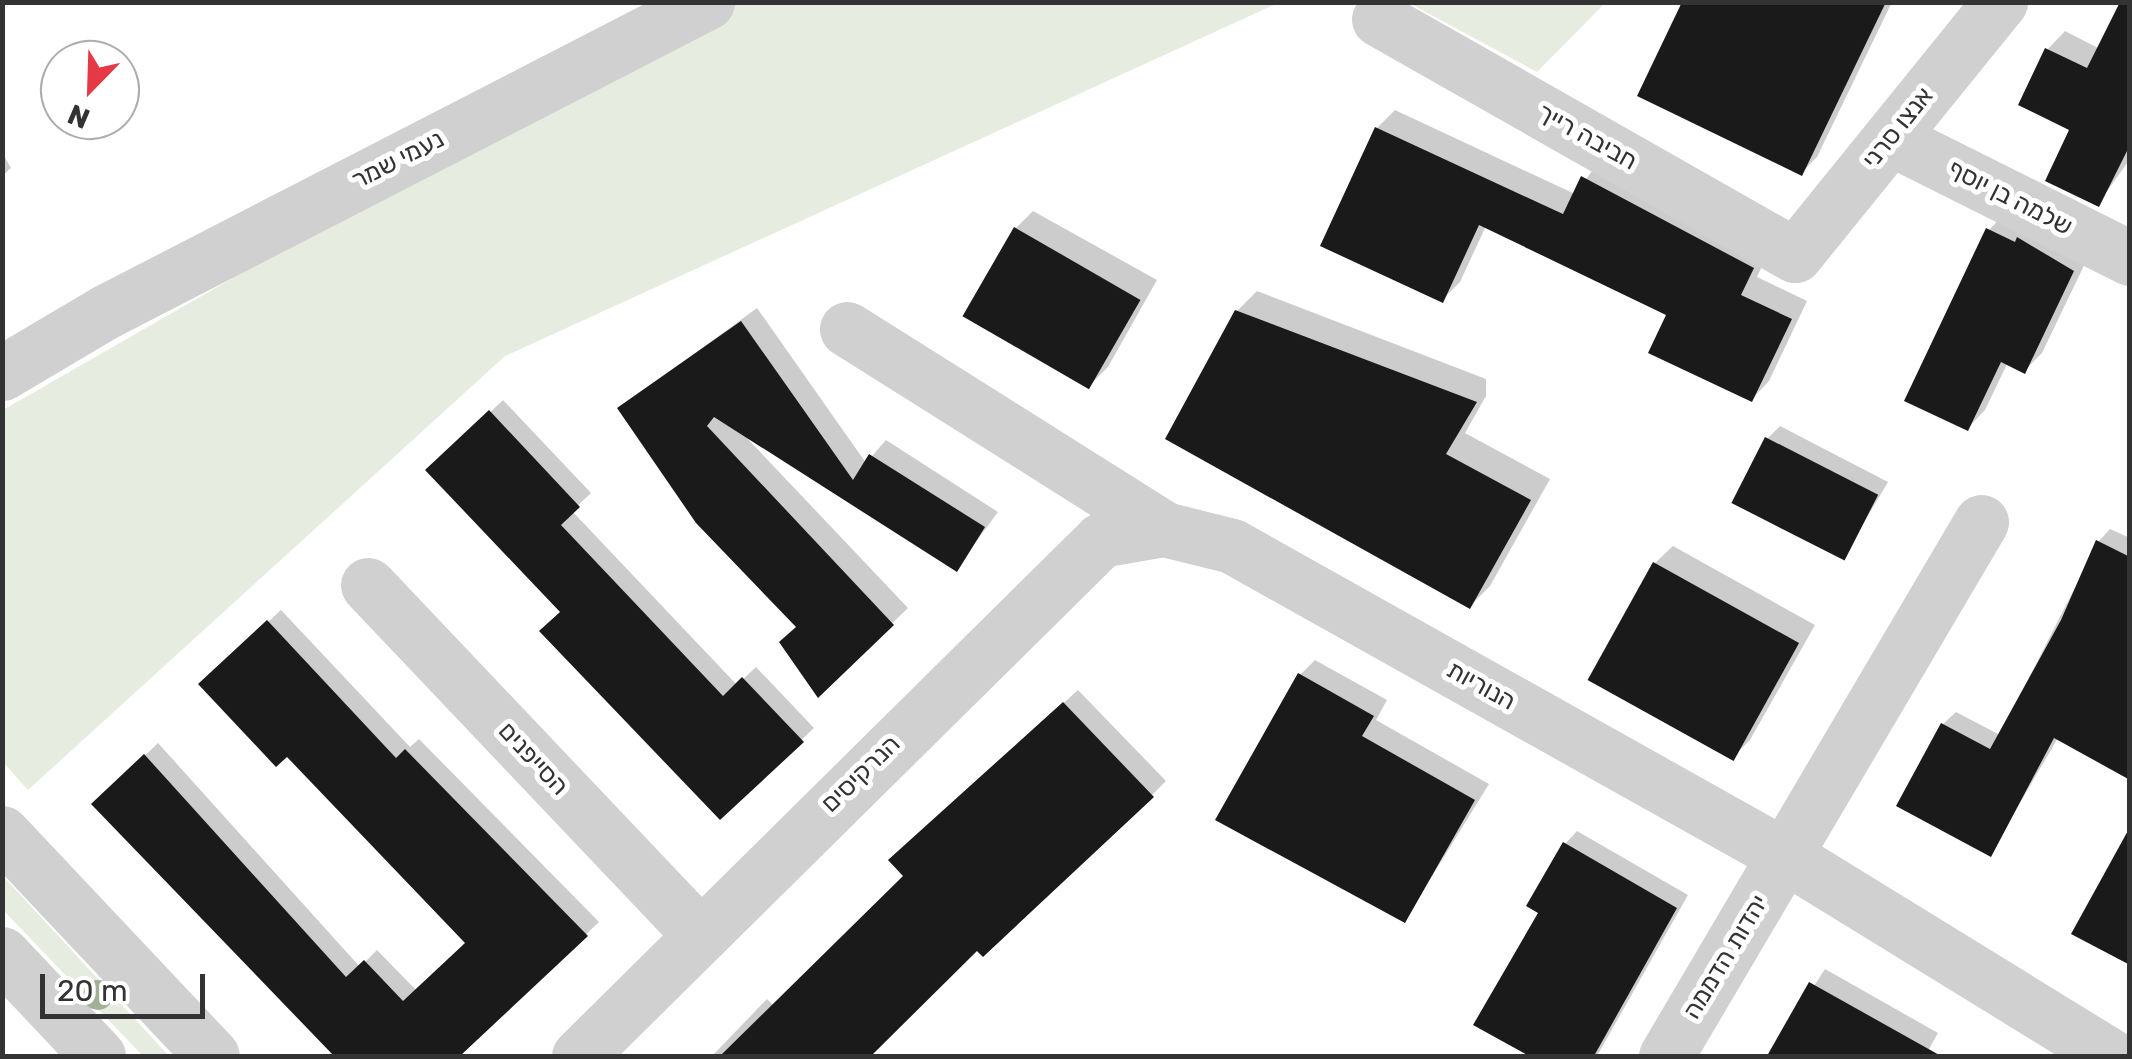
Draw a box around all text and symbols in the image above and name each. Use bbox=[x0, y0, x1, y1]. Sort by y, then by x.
north arrow bbox=[40, 40, 140, 140]
street label: אנצו סרני bbox=[1856, 82, 1940, 174]
text: N bbox=[63, 97, 95, 135]
street label: חביבה רייך bbox=[1532, 97, 1642, 177]
street label: נעמי שמר bbox=[347, 124, 449, 196]
street label: שלמה בן יוסף bbox=[1943, 154, 2077, 242]
street label: הנוריות bbox=[1441, 655, 1521, 717]
street label: הסייפנים bbox=[492, 716, 574, 802]
street label: הנרקיסים bbox=[815, 729, 907, 819]
street label: יהדות הדממה bbox=[1677, 889, 1775, 1025]
scale bar bbox=[45, 954, 210, 1016]
text: 20 m bbox=[57, 973, 128, 1009]

